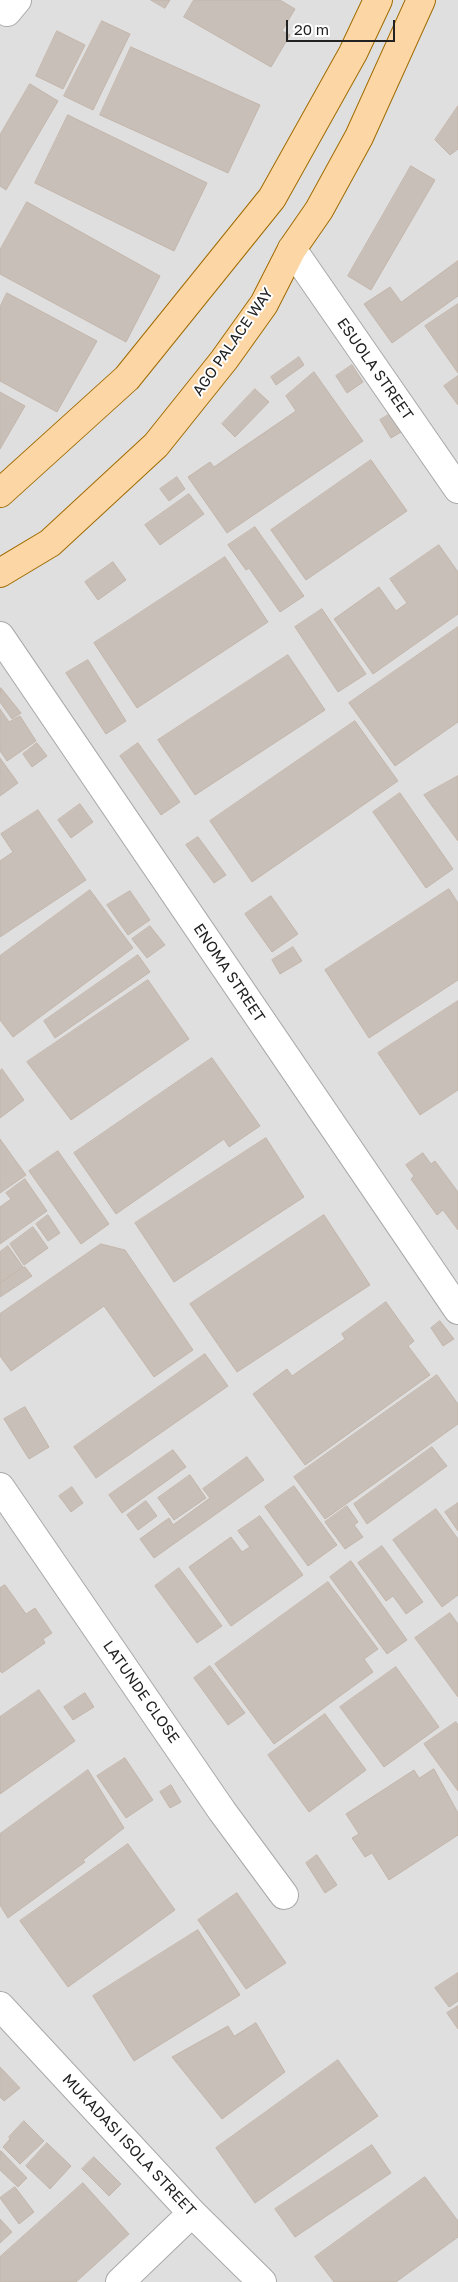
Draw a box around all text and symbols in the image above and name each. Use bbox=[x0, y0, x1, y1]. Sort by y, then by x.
scale bar bbox=[288, 10, 397, 42]
text: 20 m bbox=[294, 20, 329, 38]
street label: AGO PALACE WAY bbox=[189, 285, 277, 399]
street label: ESUOLA STREET bbox=[333, 315, 417, 423]
street label: ENOMA STREET bbox=[189, 920, 269, 1026]
street label: LATUNDE CLOSE bbox=[99, 1637, 183, 1747]
street label: MUKADASI ISOLA STREET bbox=[58, 2070, 200, 2220]

